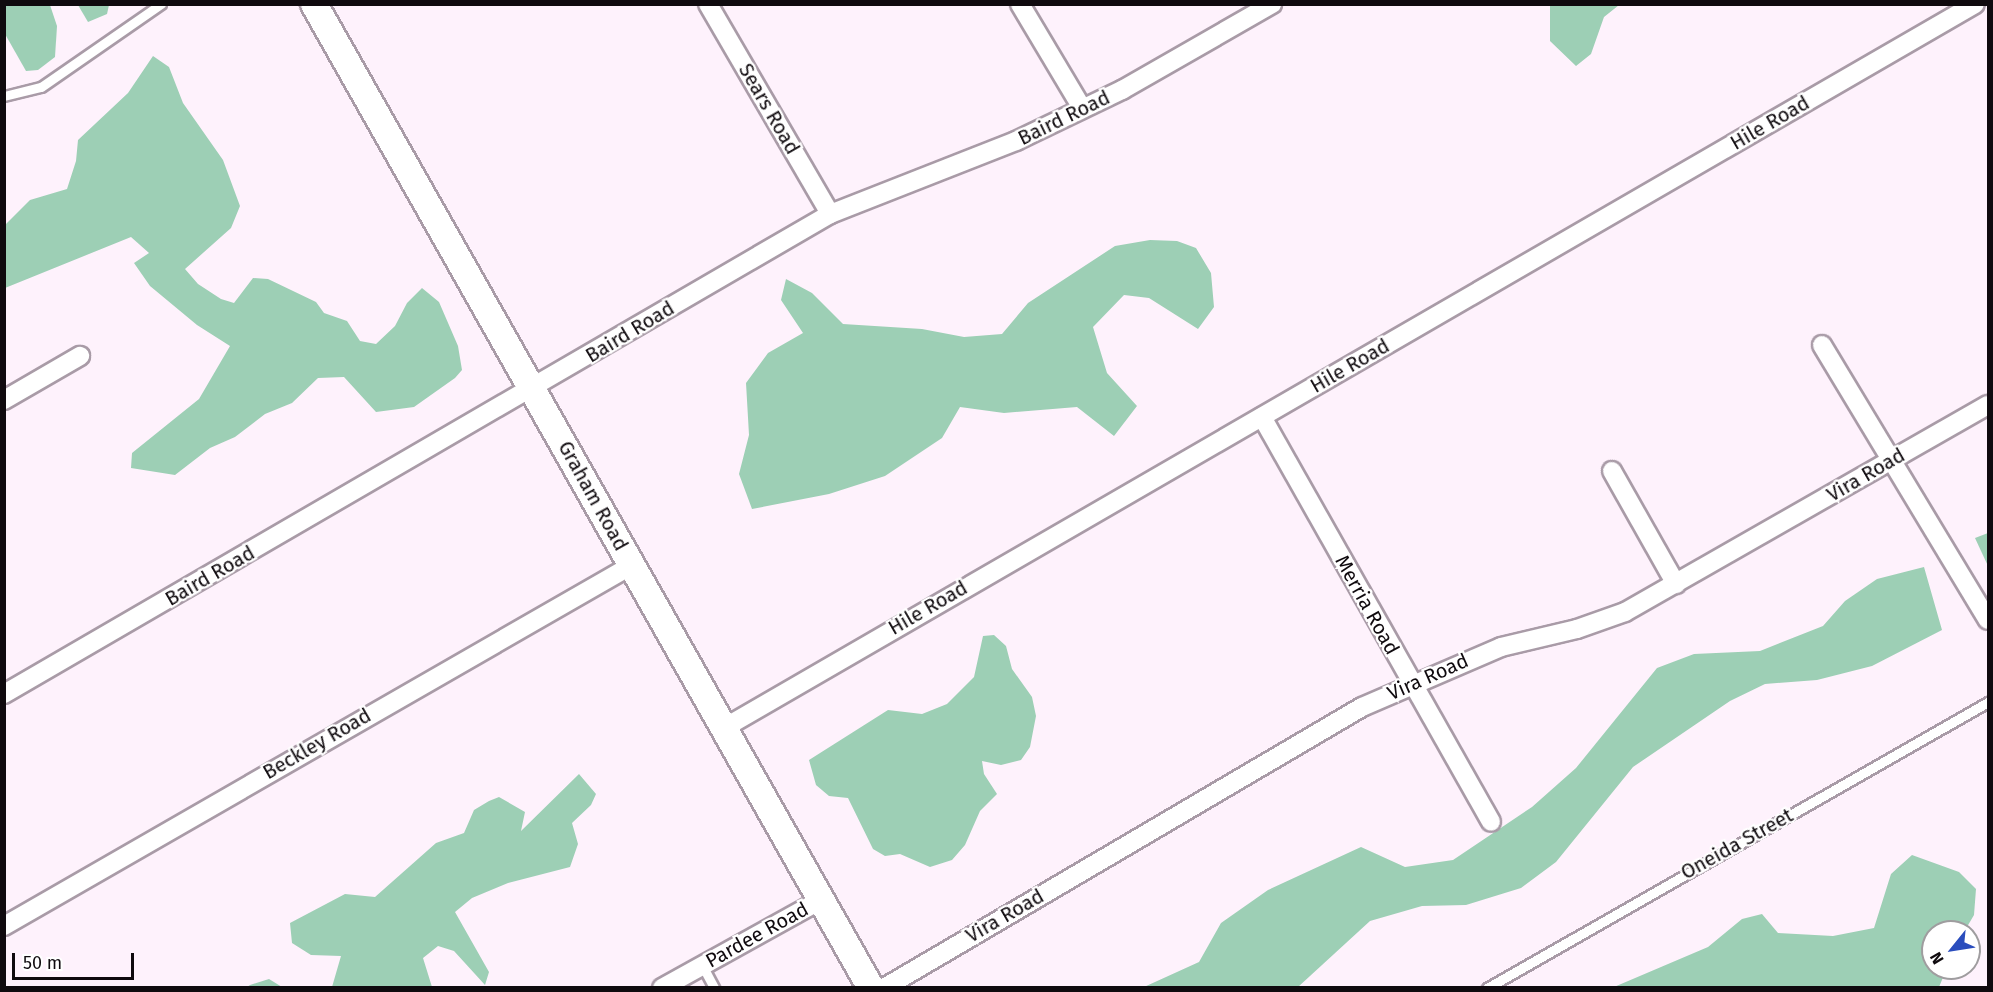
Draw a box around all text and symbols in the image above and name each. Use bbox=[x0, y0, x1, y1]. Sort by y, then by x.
street label: Sears Road bbox=[733, 59, 805, 159]
street label: Baird Road bbox=[1014, 85, 1114, 151]
street label: Hile Road bbox=[1726, 91, 1814, 155]
street label: Baird Road bbox=[581, 296, 679, 368]
street label: Hile Road bbox=[1306, 334, 1394, 398]
street label: Graham Road bbox=[553, 437, 633, 555]
street label: Vira Road bbox=[1823, 443, 1909, 507]
street label: Baird Road bbox=[161, 541, 259, 611]
street label: Merria Road bbox=[1330, 551, 1404, 659]
street label: Hile Road bbox=[884, 576, 972, 640]
street label: Vira Road bbox=[1384, 649, 1472, 705]
street label: Beckley Road bbox=[259, 703, 375, 785]
street label: Oneida Street bbox=[1677, 803, 1797, 885]
street label: Vira Road bbox=[962, 884, 1048, 948]
street label: Pardee Road bbox=[701, 897, 813, 973]
north arrow bbox=[1921, 920, 1981, 980]
scale bar bbox=[15, 941, 136, 979]
text: N bbox=[1926, 949, 1948, 968]
text: 50 m bbox=[23, 952, 62, 974]

